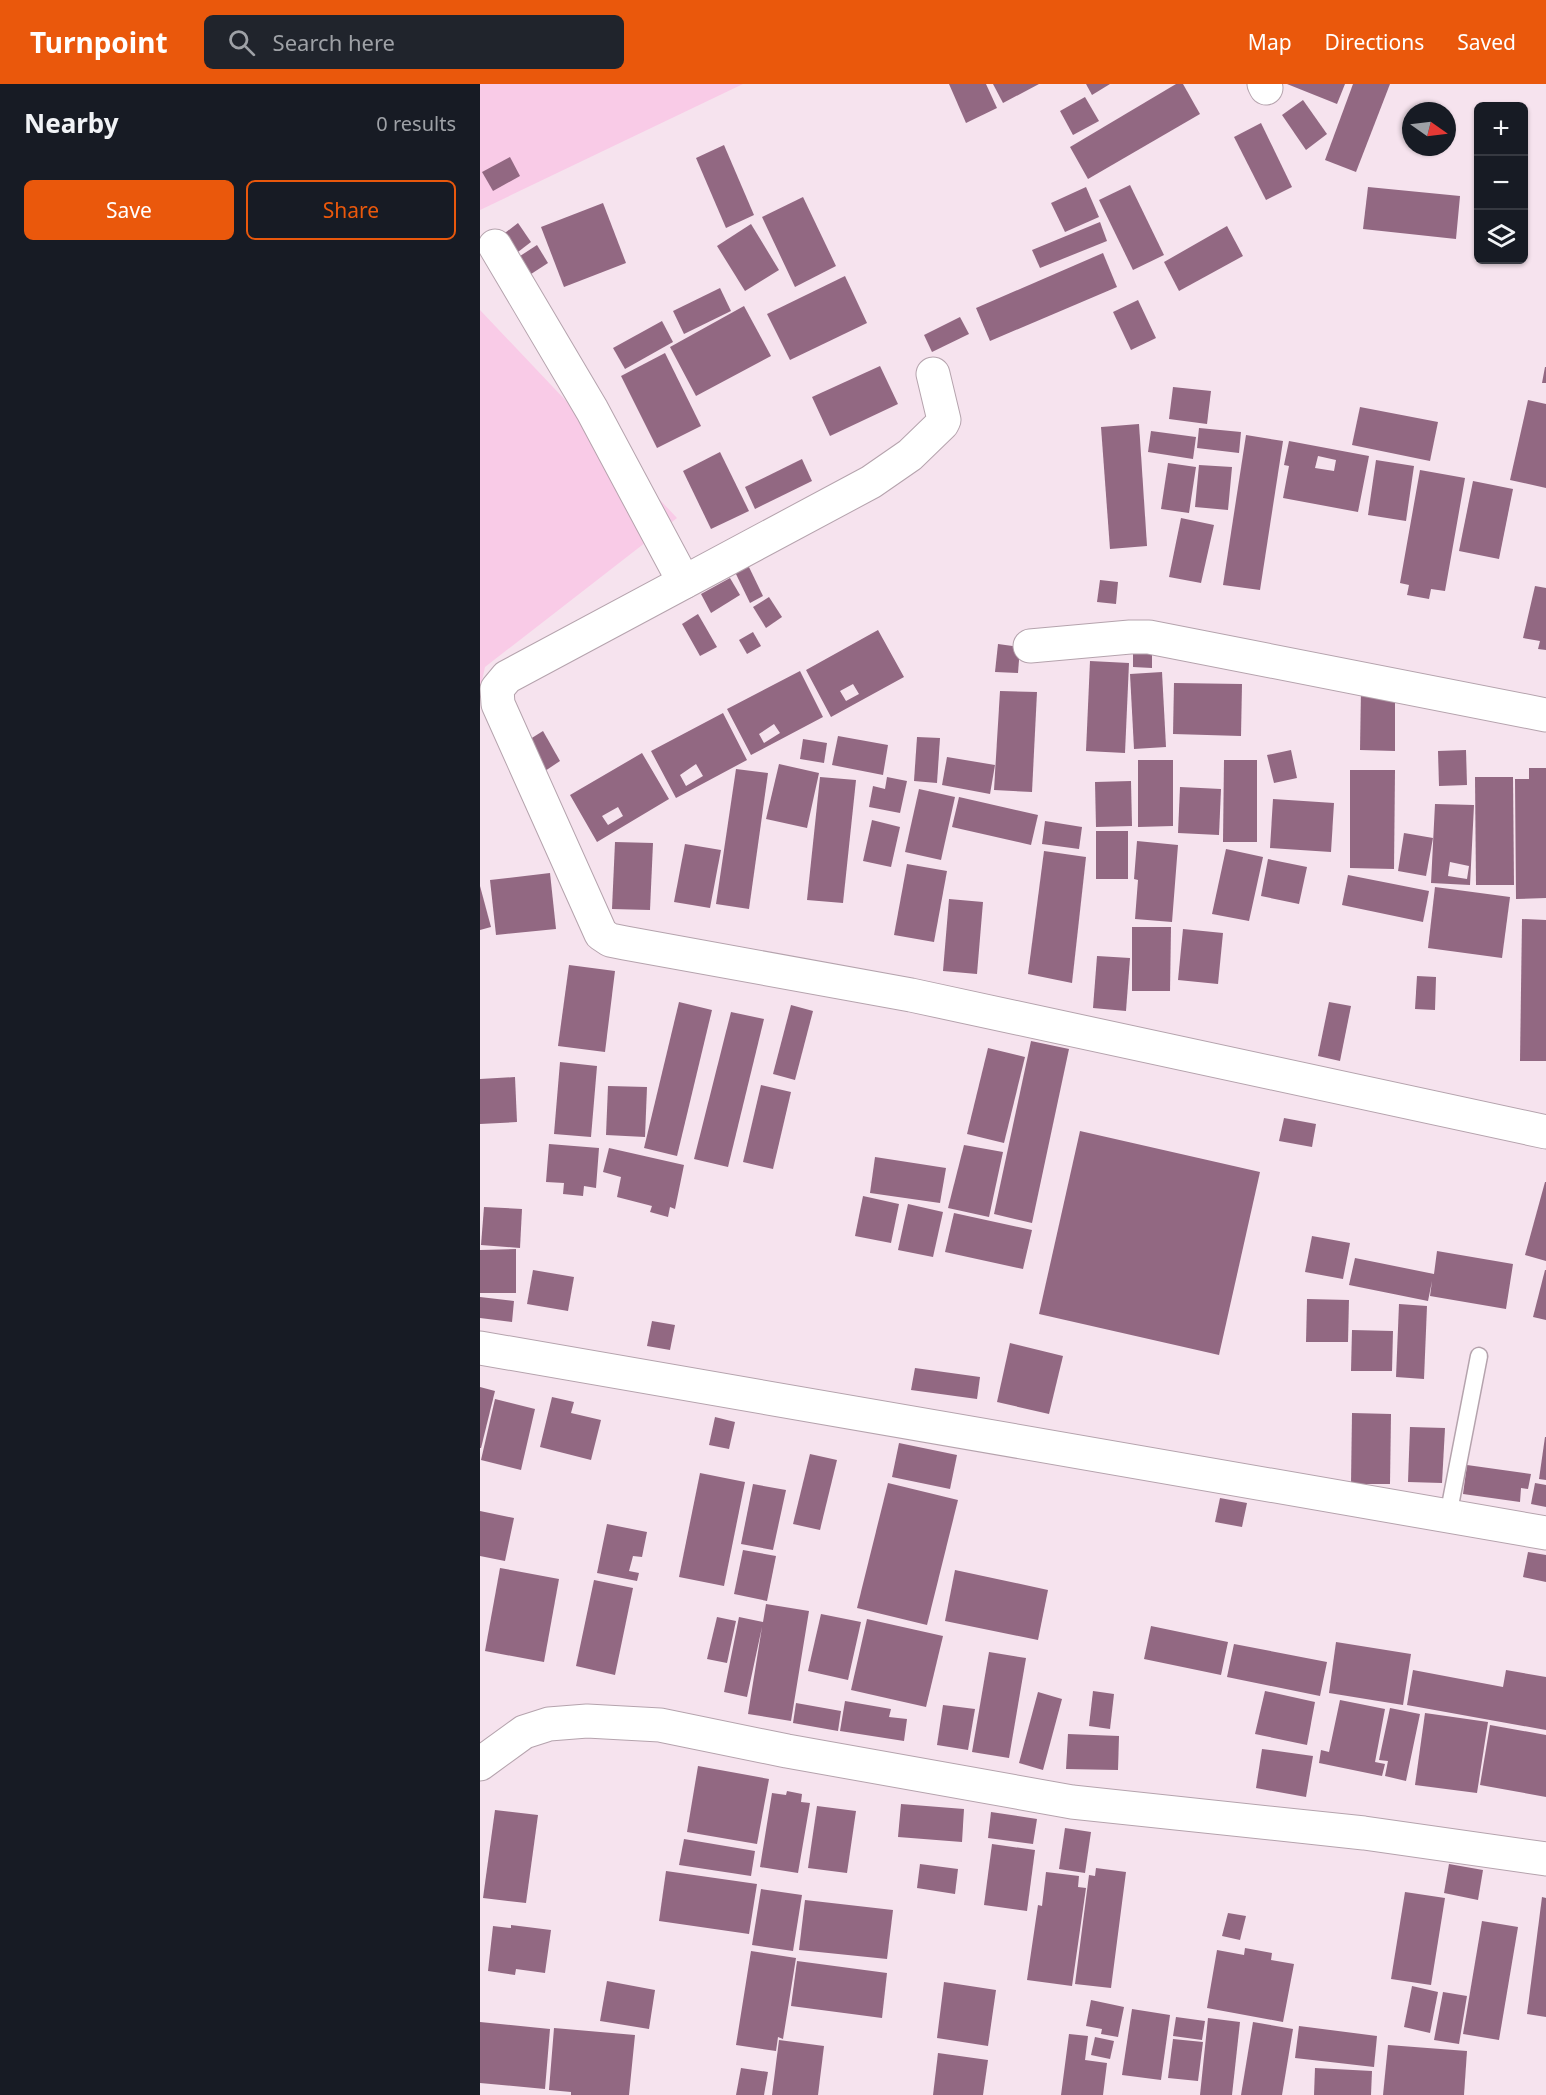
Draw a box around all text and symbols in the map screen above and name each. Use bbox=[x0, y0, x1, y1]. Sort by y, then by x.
search box bbox=[204, 15, 624, 69]
text: Turnpoint bbox=[30, 23, 168, 61]
icon: search bbox=[225, 26, 258, 59]
text: Search here bbox=[273, 27, 395, 57]
text: Map bbox=[1248, 28, 1292, 56]
text: Directions bbox=[1325, 28, 1424, 56]
text: Saved bbox=[1457, 28, 1516, 56]
north arrow bbox=[1402, 102, 1456, 156]
map controls bbox=[1474, 102, 1528, 264]
button: + bbox=[1474, 102, 1528, 156]
text: Nearby bbox=[24, 105, 119, 141]
text: 0 results bbox=[376, 110, 456, 137]
button: − bbox=[1474, 156, 1528, 210]
button: Save bbox=[24, 180, 234, 240]
button: Share bbox=[246, 180, 456, 240]
button: layers bbox=[1474, 210, 1528, 264]

